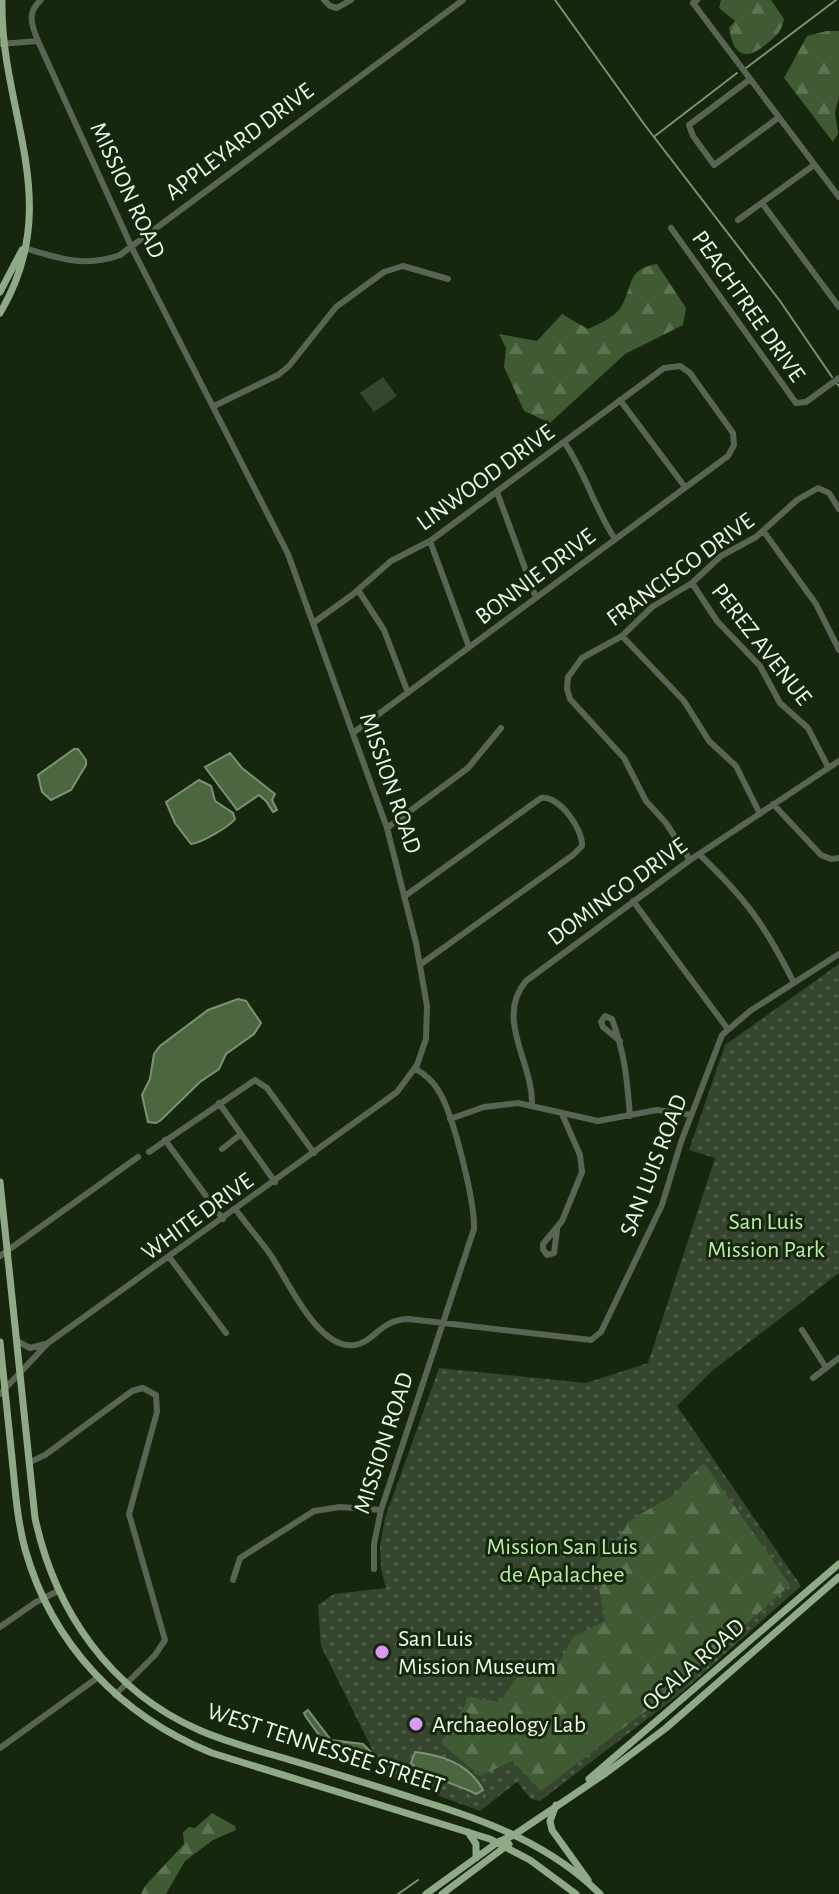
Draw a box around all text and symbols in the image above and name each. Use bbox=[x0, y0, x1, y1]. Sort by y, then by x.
street label: APPLEYARD DRIVE bbox=[161, 78, 318, 205]
street label: MISSION ROAD bbox=[85, 119, 169, 262]
street label: PEACHTREE DRIVE bbox=[687, 227, 809, 387]
street label: LINWOOD DRIVE bbox=[412, 420, 559, 536]
street label: FRANCISCO DRIVE bbox=[603, 508, 759, 631]
street label: BONNIE DRIVE bbox=[471, 524, 600, 629]
street label: PEREZ AVENUE bbox=[707, 579, 816, 710]
street label: MISSION ROAD bbox=[355, 710, 425, 857]
street label: DOMINGO DRIVE bbox=[544, 833, 692, 950]
street label: SAN LUIS ROAD bbox=[616, 1091, 692, 1240]
street label: WHITE DRIVE bbox=[137, 1168, 258, 1265]
park label: San Luis Mission Park bbox=[707, 1210, 825, 1262]
street label: MISSION ROAD bbox=[350, 1370, 418, 1517]
park label: Mission San Luis de Apalachee bbox=[486, 1535, 638, 1587]
street label: OCALA ROAD bbox=[638, 1614, 749, 1715]
place label: San Luis Mission Museum bbox=[398, 1627, 556, 1679]
marker: San Luis Mission Museum bbox=[373, 1643, 391, 1661]
street label: WEST TENNESSEE STREET bbox=[204, 1699, 448, 1799]
place label: Archaeology Lab bbox=[432, 1713, 586, 1737]
marker: Archaeology Lab bbox=[407, 1715, 425, 1733]

